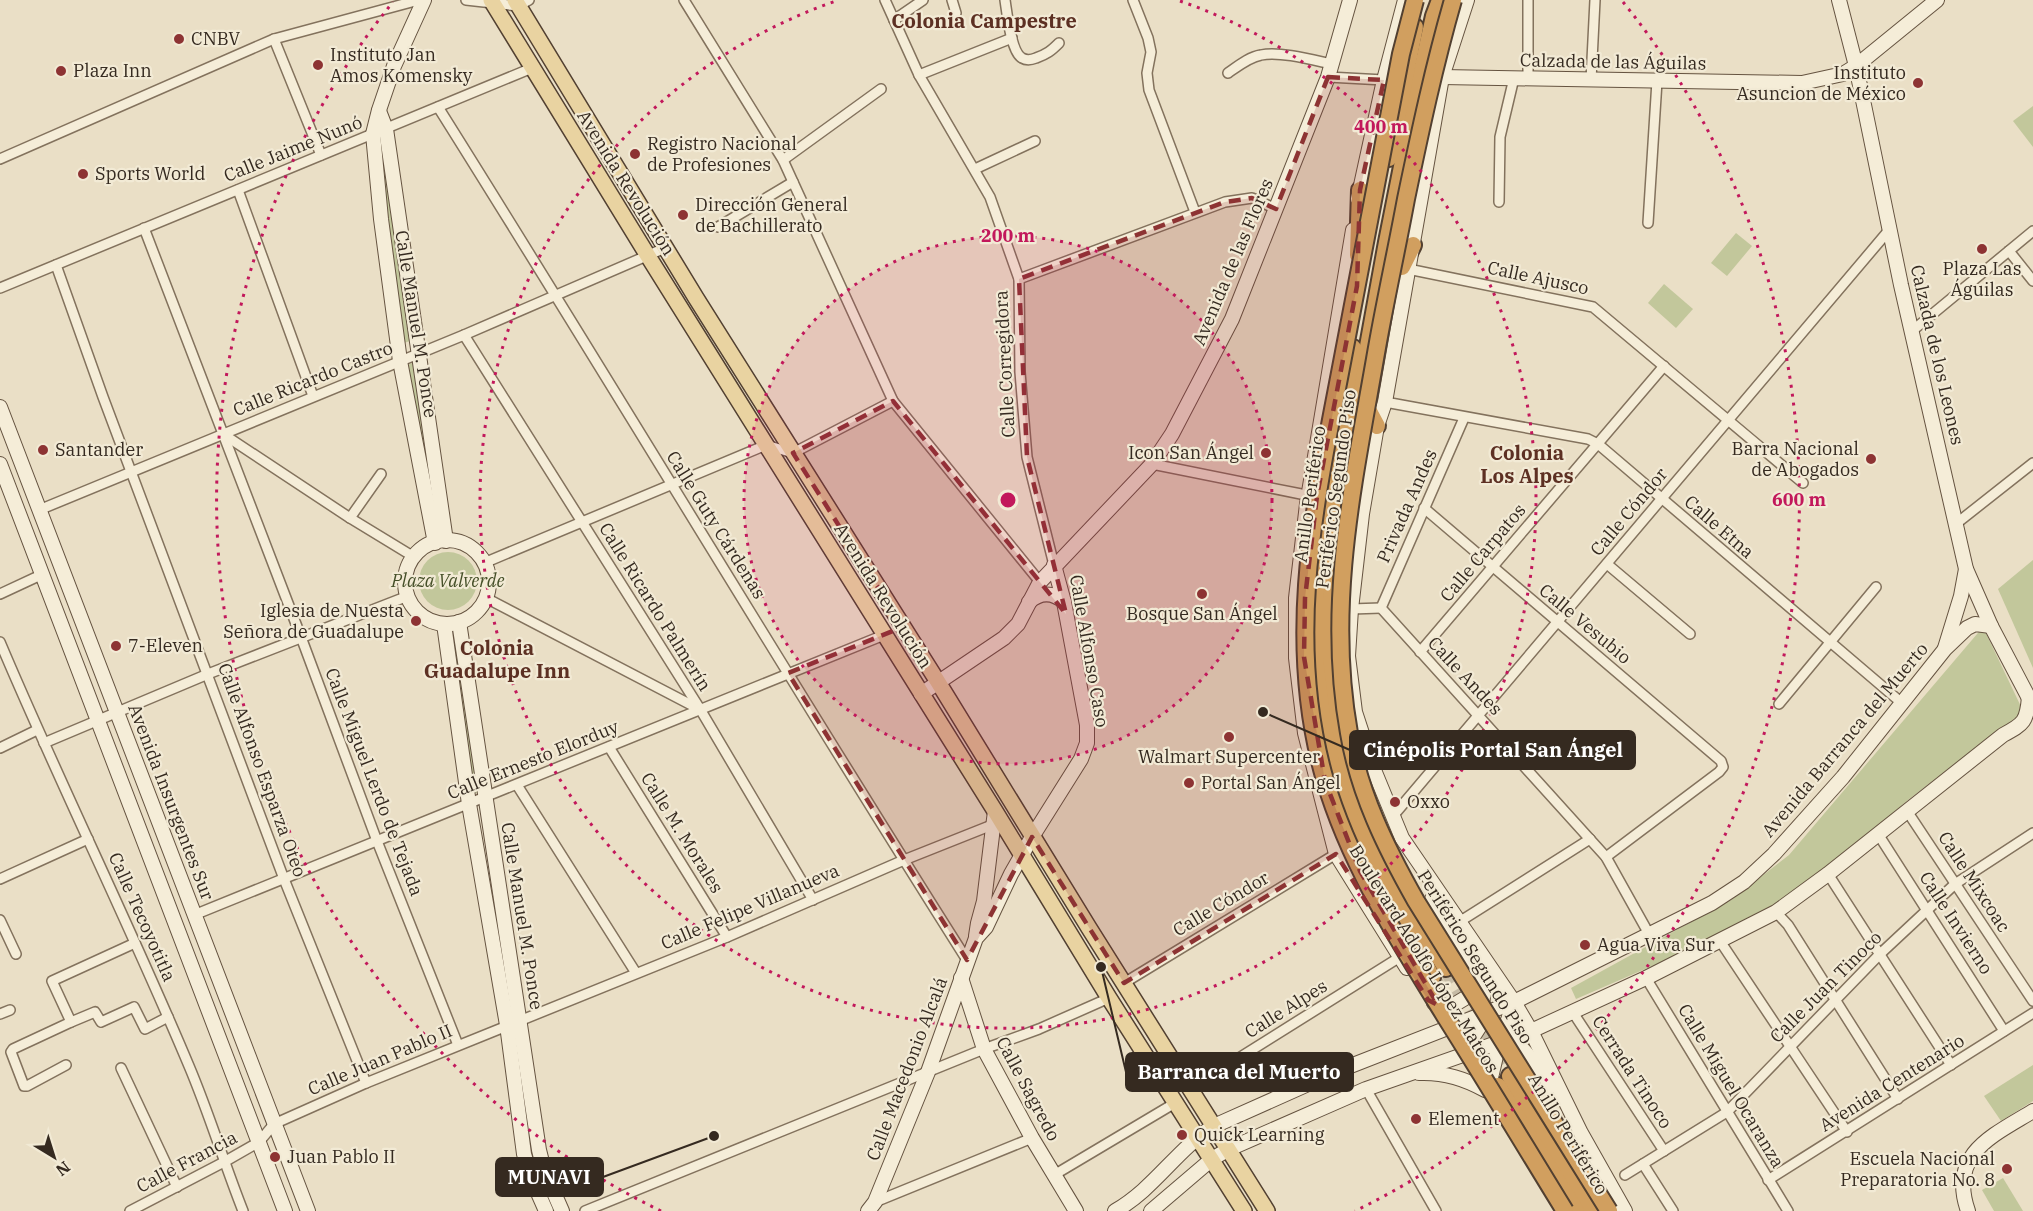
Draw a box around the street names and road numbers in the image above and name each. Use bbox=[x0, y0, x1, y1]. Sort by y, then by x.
street label: Calzada de las Águilas bbox=[1520, 48, 1706, 75]
street label: Avenida Revolución bbox=[572, 106, 681, 260]
street label: Calle Jaime Nunó bbox=[220, 110, 365, 187]
street label: Avenida de las Flores bbox=[1187, 175, 1278, 349]
street label: Calle Manuel M. Ponce bbox=[390, 229, 443, 419]
street label: Calle Ajusco bbox=[1485, 256, 1591, 299]
street label: Calzada de los Leones bbox=[1906, 262, 1969, 447]
street label: Calle Corregidora bbox=[989, 290, 1020, 438]
street label: Calle Ricardo Castro bbox=[229, 336, 396, 421]
street label: Periférico Segundo Piso bbox=[1310, 388, 1361, 590]
street label: Anillo Periférico bbox=[1289, 424, 1330, 564]
street label: Privada Andes bbox=[1371, 445, 1442, 566]
street label: Calle Guty Cárdenas bbox=[662, 446, 771, 603]
street label: Calle Cóndor bbox=[1585, 463, 1672, 561]
street label: Calle Etna bbox=[1680, 490, 1759, 563]
street label: Calle Carpatos bbox=[1435, 499, 1530, 607]
street label: Calle Ricardo Palmerín bbox=[594, 518, 717, 695]
street label: Avenida Revolución bbox=[829, 519, 938, 673]
street label: Calle Alfonso Caso bbox=[1065, 573, 1114, 729]
street label: Calle Vesubio bbox=[1535, 578, 1636, 669]
street label: Calle Andes bbox=[1423, 632, 1508, 720]
street label: Avenida Barranca del Muerto bbox=[1756, 638, 1933, 842]
street label: Calle Alfonso Esparza Oteo bbox=[213, 660, 312, 880]
street label: Calle Miguel Lerdo de Tejada bbox=[320, 665, 429, 899]
street label: Avenida Insurgentes Sur bbox=[123, 700, 220, 903]
street label: Calle Ernesto Elorduy bbox=[444, 715, 622, 804]
street label: Calle M. Morales bbox=[636, 768, 729, 897]
street label: Calle Manuel M. Ponce bbox=[496, 821, 549, 1011]
street label: Calle Mixcoac bbox=[1933, 827, 2016, 936]
street label: Boulevard Adolfo López Mateos bbox=[1344, 840, 1504, 1077]
street label: Calle Tecoyotitla bbox=[104, 849, 181, 985]
street label: Calle Felipe Villanueva bbox=[657, 858, 843, 955]
street label: Calle Cóndor bbox=[1168, 866, 1273, 941]
street label: Periférico Segundo Piso bbox=[1412, 866, 1538, 1048]
street label: Calle Invierno bbox=[1915, 867, 1998, 978]
street label: Calle Juan Tinoco bbox=[1765, 926, 1887, 1048]
street label: Calle Macedonio Alcalá bbox=[861, 974, 952, 1164]
street label: Calle Alpes bbox=[1240, 974, 1331, 1043]
street label: Calle Miguel Ocaranza bbox=[1673, 999, 1790, 1172]
street label: Cerrada Tinoco bbox=[1587, 1011, 1678, 1133]
street label: Calle Juan Pablo II bbox=[304, 1019, 455, 1100]
street label: Avenida Centenario bbox=[1815, 1029, 1969, 1137]
street label: Calle Sagredo bbox=[991, 1033, 1066, 1145]
street label: Anillo Periférico bbox=[1523, 1069, 1614, 1199]
street label: Calle Francia bbox=[132, 1125, 241, 1198]

